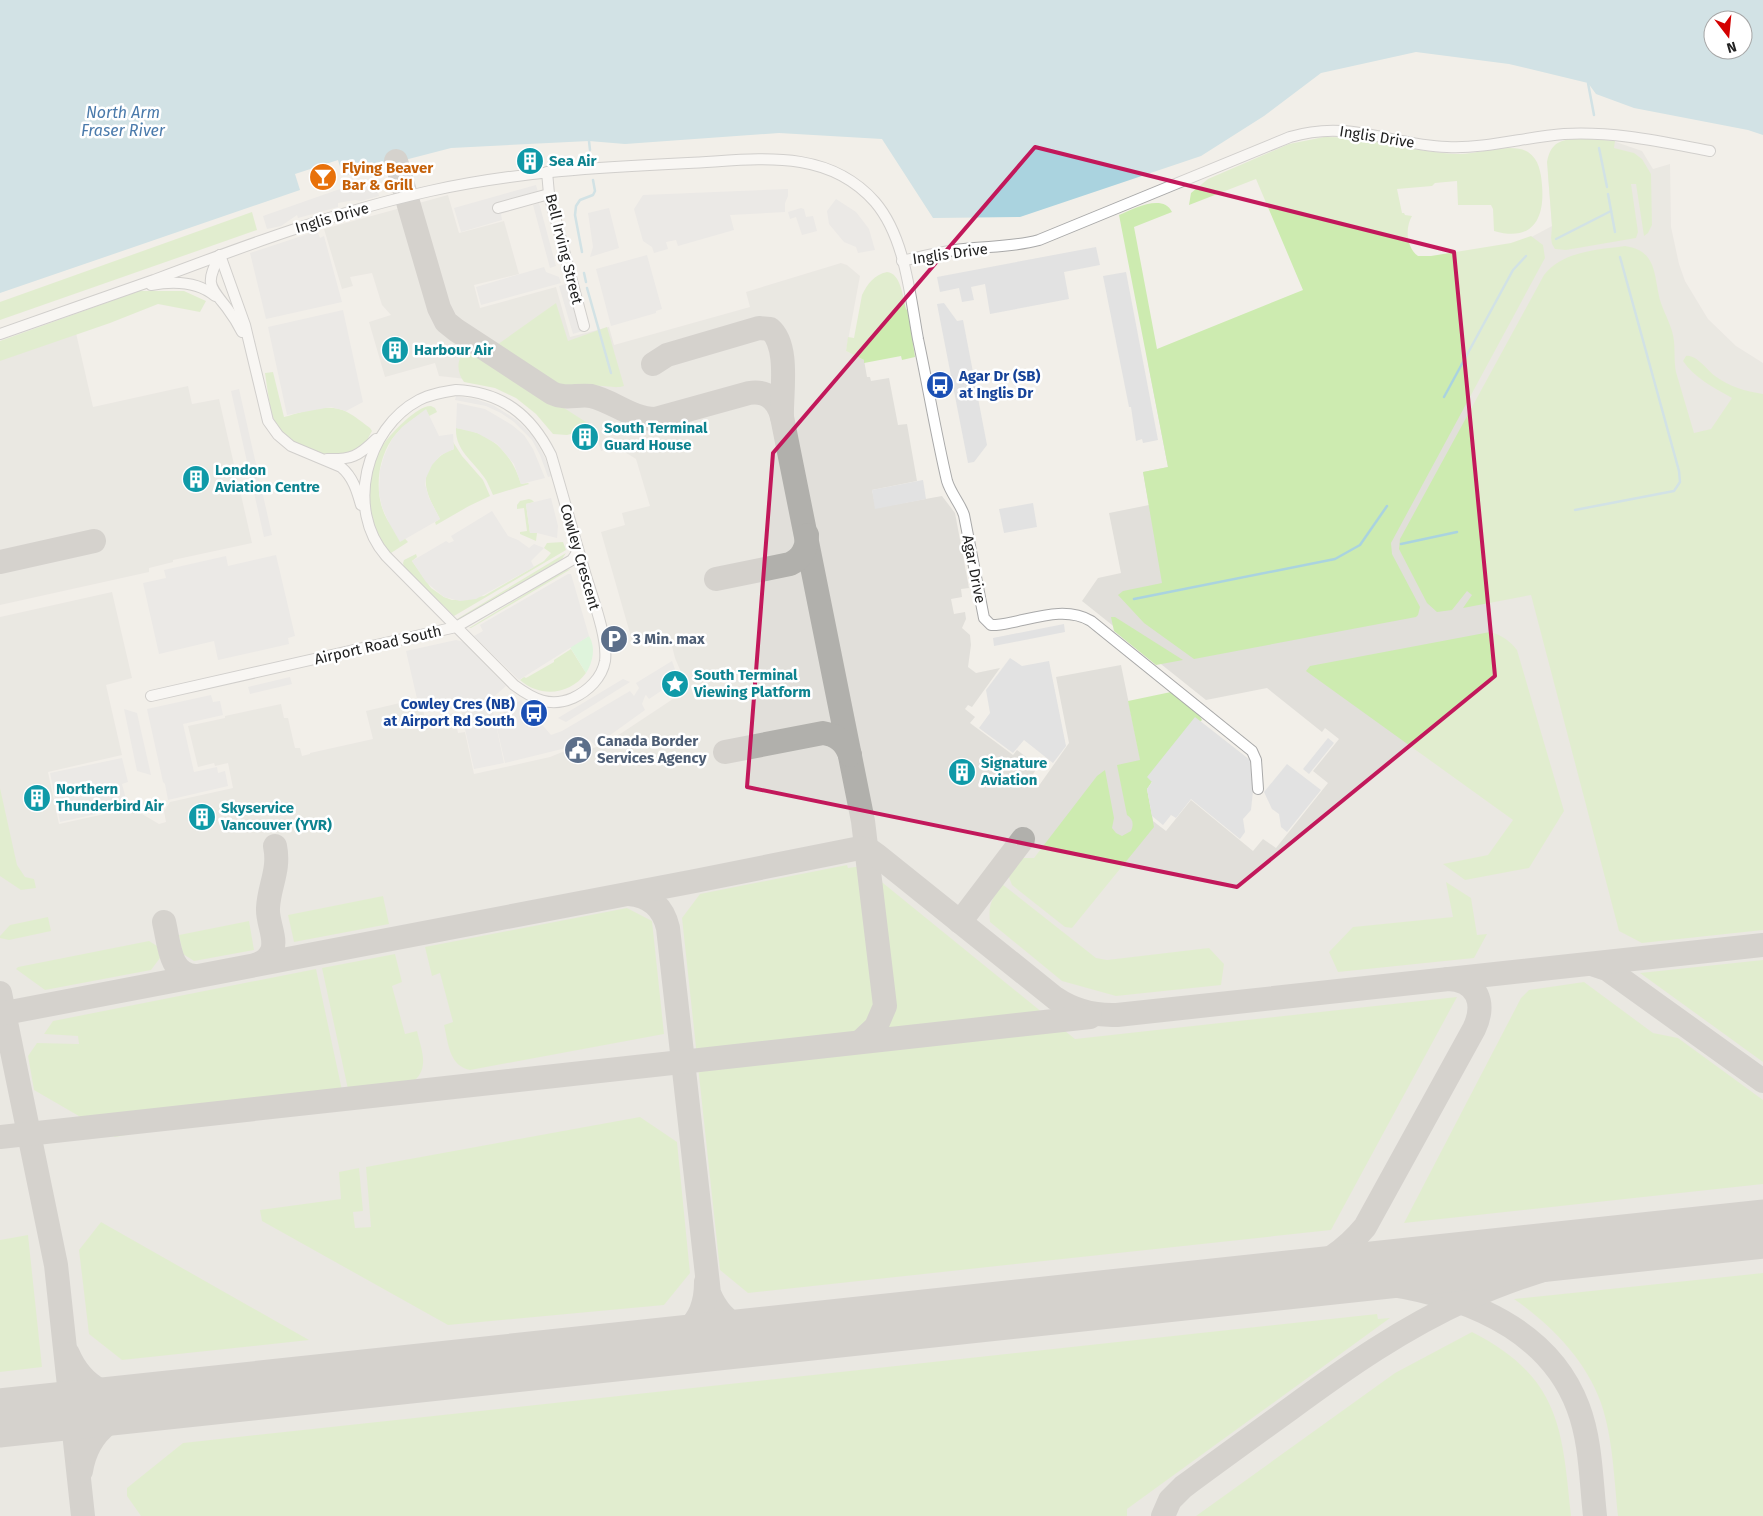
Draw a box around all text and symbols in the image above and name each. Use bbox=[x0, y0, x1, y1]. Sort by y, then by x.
north arrow bbox=[1703, 10, 1753, 60]
text: N bbox=[1725, 38, 1738, 56]
water label: North Arm Fraser River bbox=[81, 103, 166, 140]
street label: Inglis Drive bbox=[1338, 122, 1416, 152]
building icon: Sea Air bbox=[515, 146, 545, 176]
place label: Sea Air bbox=[549, 152, 598, 170]
place label: Flying Beaver Bar & Grill bbox=[342, 159, 434, 194]
bar icon: Flying Beaver Bar & Grill bbox=[308, 162, 338, 192]
street label: Bell Irving Street bbox=[542, 192, 587, 307]
street label: Inglis Drive bbox=[293, 199, 371, 237]
street label: Inglis Drive bbox=[911, 240, 989, 268]
building icon: Harbour Air bbox=[380, 335, 410, 365]
place label: Harbour Air bbox=[414, 341, 494, 359]
place label: Agar Dr (SB) at Inglis Dr bbox=[958, 367, 1041, 402]
bus stop icon: Agar Dr (SB) at Inglis Dr bbox=[925, 370, 955, 400]
place label: South Terminal Guard House bbox=[604, 419, 708, 454]
building icon: South Terminal Guard House bbox=[570, 422, 600, 452]
place label: London Aviation Centre bbox=[214, 461, 320, 496]
building icon: London Aviation Centre bbox=[181, 464, 211, 494]
street label: Cowley Crescent bbox=[556, 502, 604, 613]
street label: Agar Drive bbox=[959, 533, 989, 605]
street label: Airport Road South bbox=[313, 622, 443, 668]
parking icon: 3 Min. max bbox=[599, 624, 629, 654]
place label: 3 Min. max bbox=[632, 630, 705, 648]
place label: South Terminal Viewing Platform bbox=[693, 666, 811, 701]
place icon: South Terminal Viewing Platform bbox=[660, 669, 690, 699]
place label: Cowley Cres (NB) at Airport Rd South bbox=[383, 695, 515, 730]
bus stop icon: Cowley Cres (NB) at Airport Rd South bbox=[519, 698, 549, 728]
place label: Canada Border Services Agency bbox=[597, 732, 707, 767]
public building icon: Canada Border Services Agency bbox=[563, 735, 593, 765]
place label: Signature Aviation bbox=[980, 754, 1047, 789]
building icon: Signature Aviation bbox=[947, 757, 977, 787]
place label: Northern Thunderbird Air bbox=[56, 780, 165, 815]
building icon: Northern Thunderbird Air bbox=[22, 783, 52, 813]
place label: Skyservice Vancouver (YVR) bbox=[220, 799, 332, 834]
building icon: Skyservice Vancouver (YVR) bbox=[187, 802, 217, 832]

